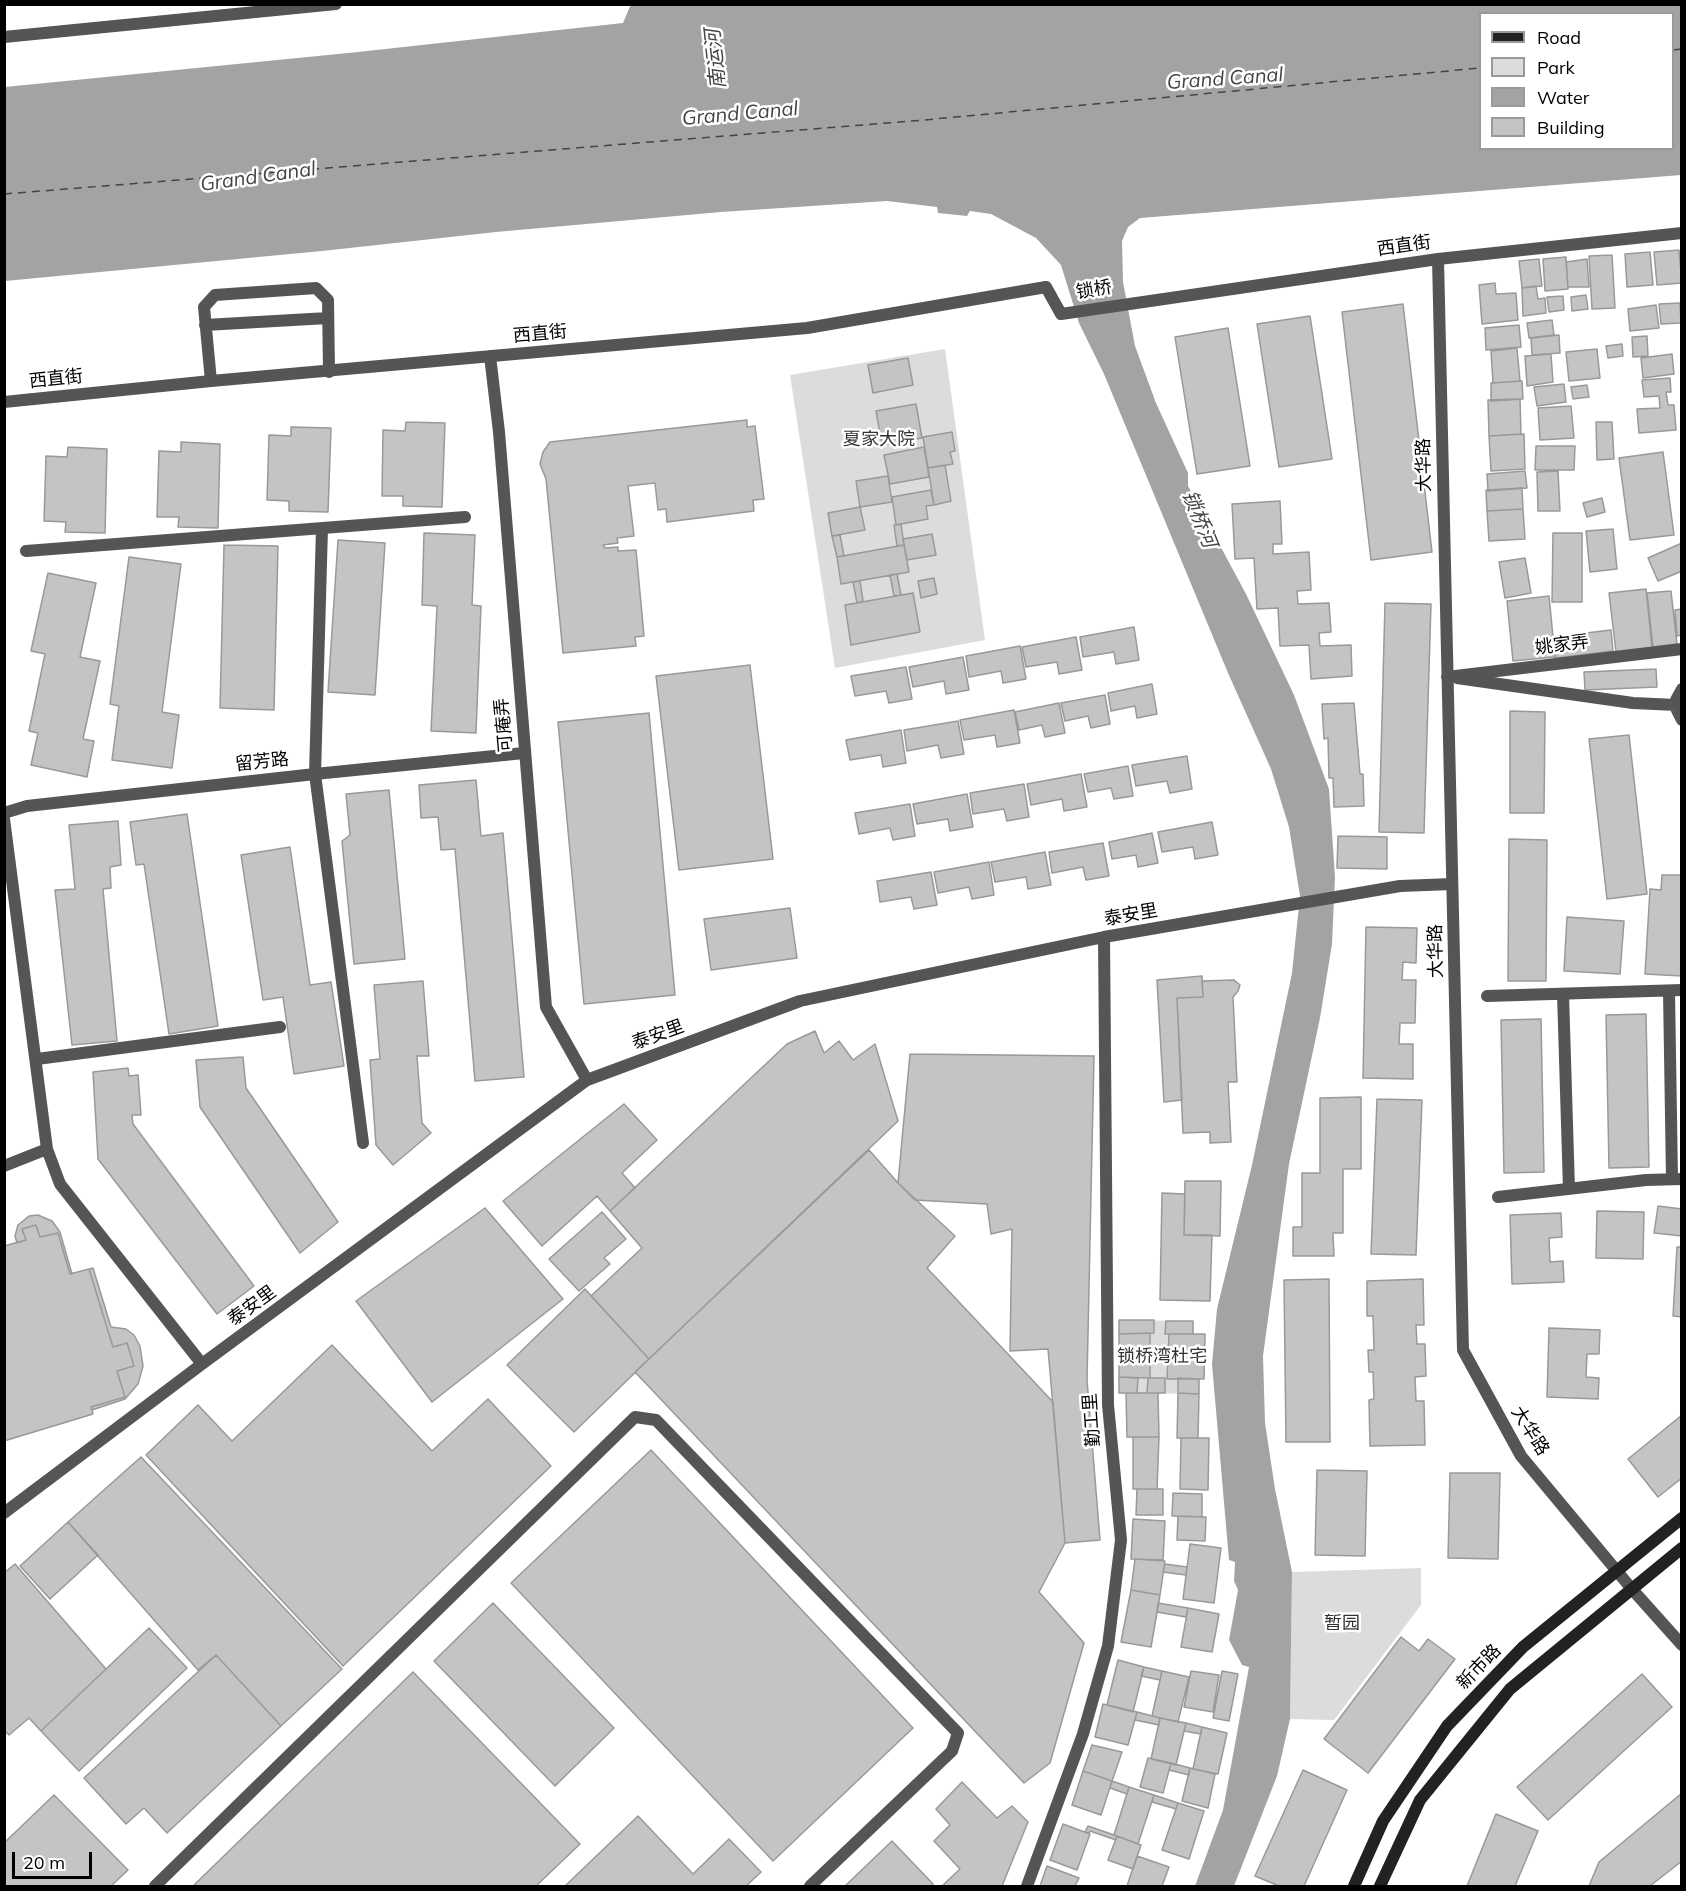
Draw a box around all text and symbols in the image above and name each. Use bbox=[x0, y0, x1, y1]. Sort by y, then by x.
legend bbox=[1479, 12, 1674, 150]
text: Road bbox=[1537, 26, 1581, 49]
water label: 南运河 bbox=[701, 28, 731, 90]
text: Park bbox=[1537, 56, 1575, 79]
water label: Grand Canal bbox=[1166, 63, 1284, 95]
text: Water bbox=[1537, 86, 1589, 109]
water label: Grand Canal bbox=[681, 97, 799, 131]
text: Building bbox=[1537, 116, 1605, 139]
water label: Grand Canal bbox=[199, 157, 317, 197]
street label: 西直街 bbox=[1376, 232, 1432, 260]
street label: 锁桥 bbox=[1075, 277, 1113, 303]
street label: 西直街 bbox=[512, 321, 568, 347]
street label: 西直街 bbox=[28, 365, 84, 393]
park label: 夏家大院 bbox=[843, 429, 915, 451]
street label: 大华路 bbox=[1413, 438, 1435, 492]
water label: 锁桥河 bbox=[1177, 487, 1221, 551]
street label: 姚家弄 bbox=[1534, 631, 1590, 659]
street label: 可庵弄 bbox=[491, 697, 517, 753]
street label: 留芳路 bbox=[234, 748, 290, 776]
street label: 泰安里 bbox=[1103, 900, 1159, 930]
street label: 大华路 bbox=[1425, 924, 1447, 978]
street label: 泰安里 bbox=[629, 1016, 687, 1054]
street label: 泰安里 bbox=[224, 1281, 280, 1331]
park label: 锁桥湾杜宅 bbox=[1117, 1346, 1207, 1368]
street label: 勤工里 bbox=[1079, 1392, 1105, 1448]
street label: 大华路 bbox=[1507, 1402, 1553, 1460]
park label: 暂园 bbox=[1324, 1613, 1360, 1635]
street label: 新市路 bbox=[1452, 1640, 1506, 1694]
scale bar bbox=[15, 1840, 94, 1878]
text: 20 m bbox=[23, 1851, 65, 1874]

